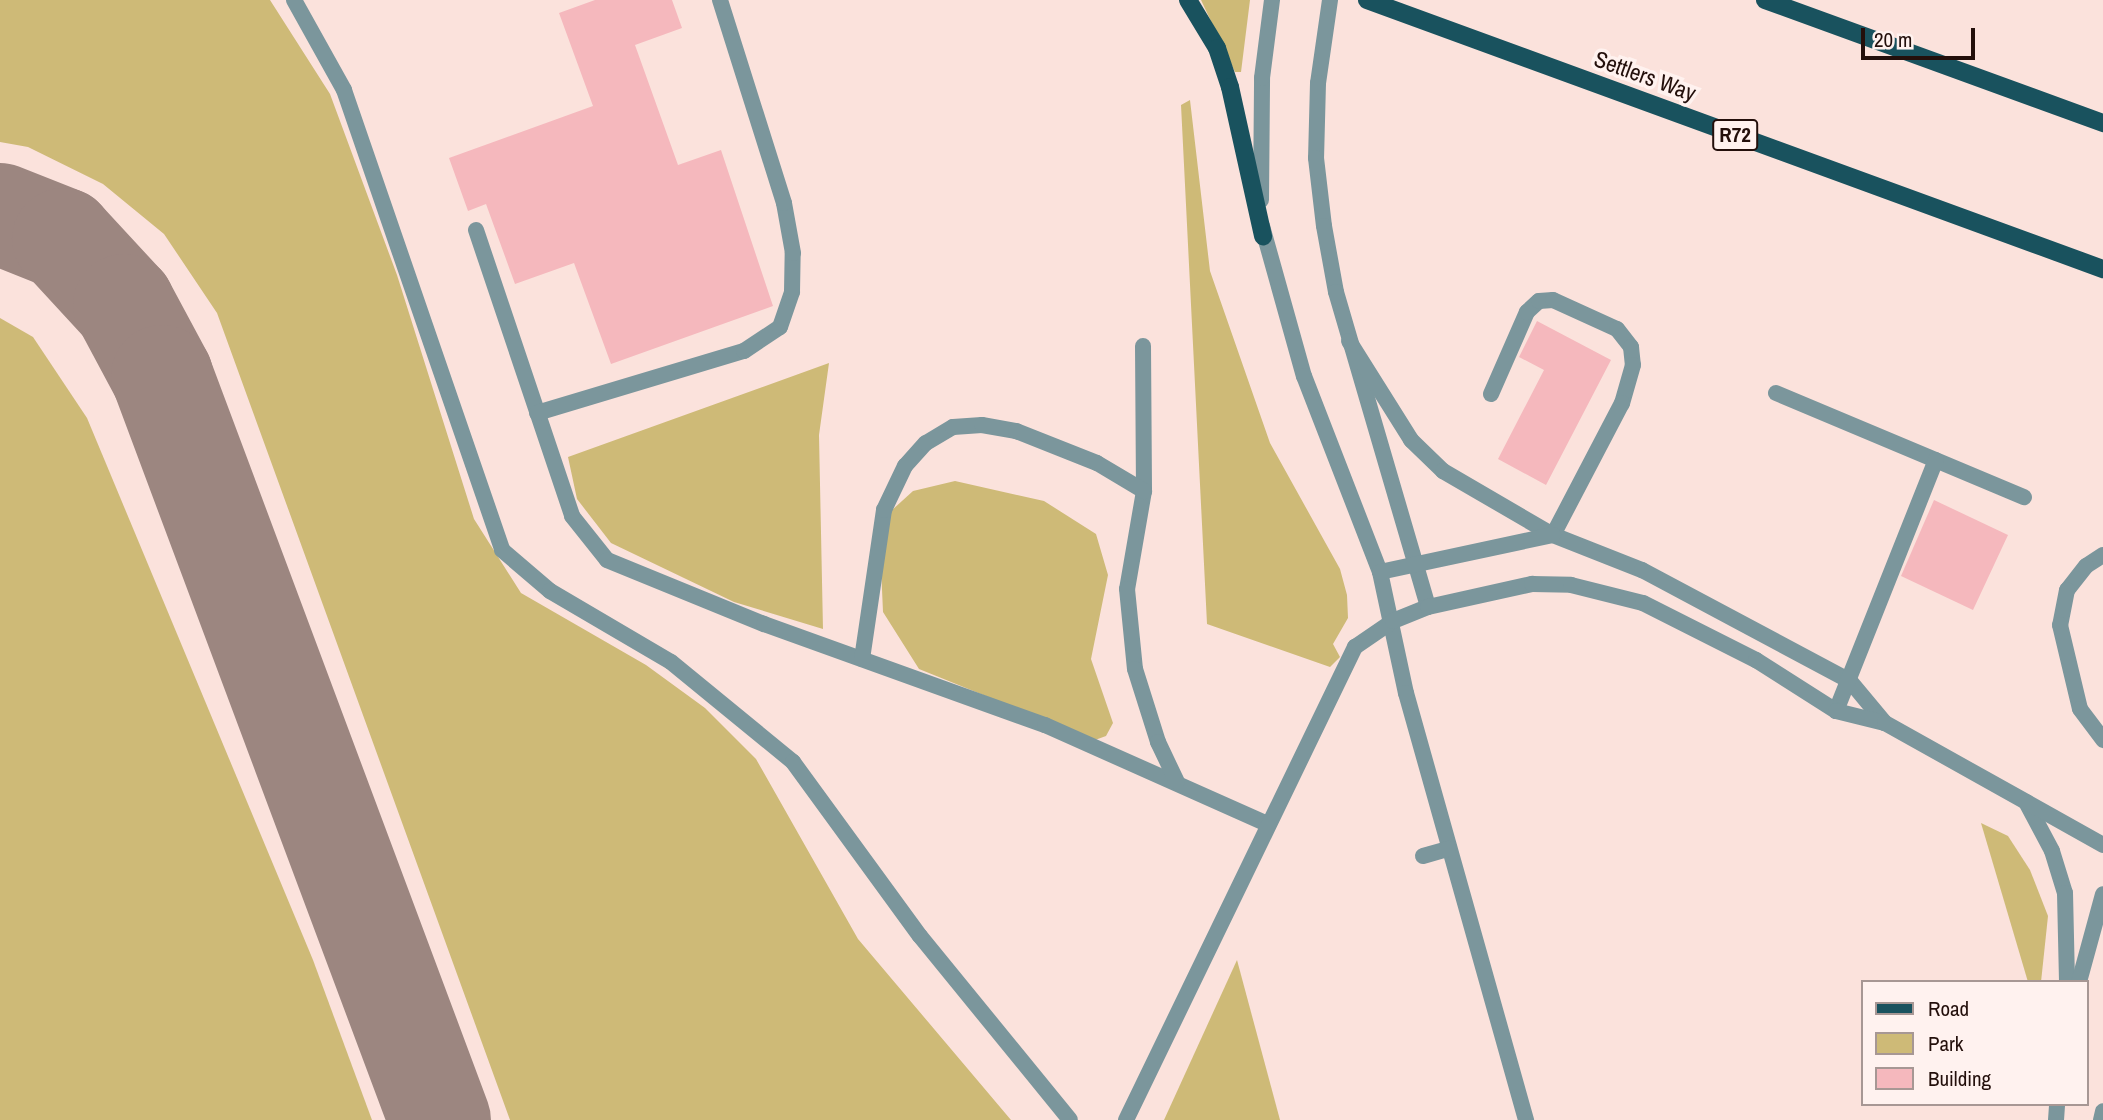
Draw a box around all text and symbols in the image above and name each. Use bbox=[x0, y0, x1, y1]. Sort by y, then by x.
scale bar bbox=[1865, 14, 1979, 58]
text: 20 m bbox=[1874, 25, 1912, 54]
street label: Settlers Way bbox=[1590, 45, 1700, 107]
road number: R72 bbox=[1710, 118, 1760, 152]
legend bbox=[1862, 980, 2089, 1106]
text: Road bbox=[1928, 994, 1969, 1023]
text: Park bbox=[1928, 1029, 1963, 1058]
text: Building bbox=[1928, 1064, 1991, 1093]

